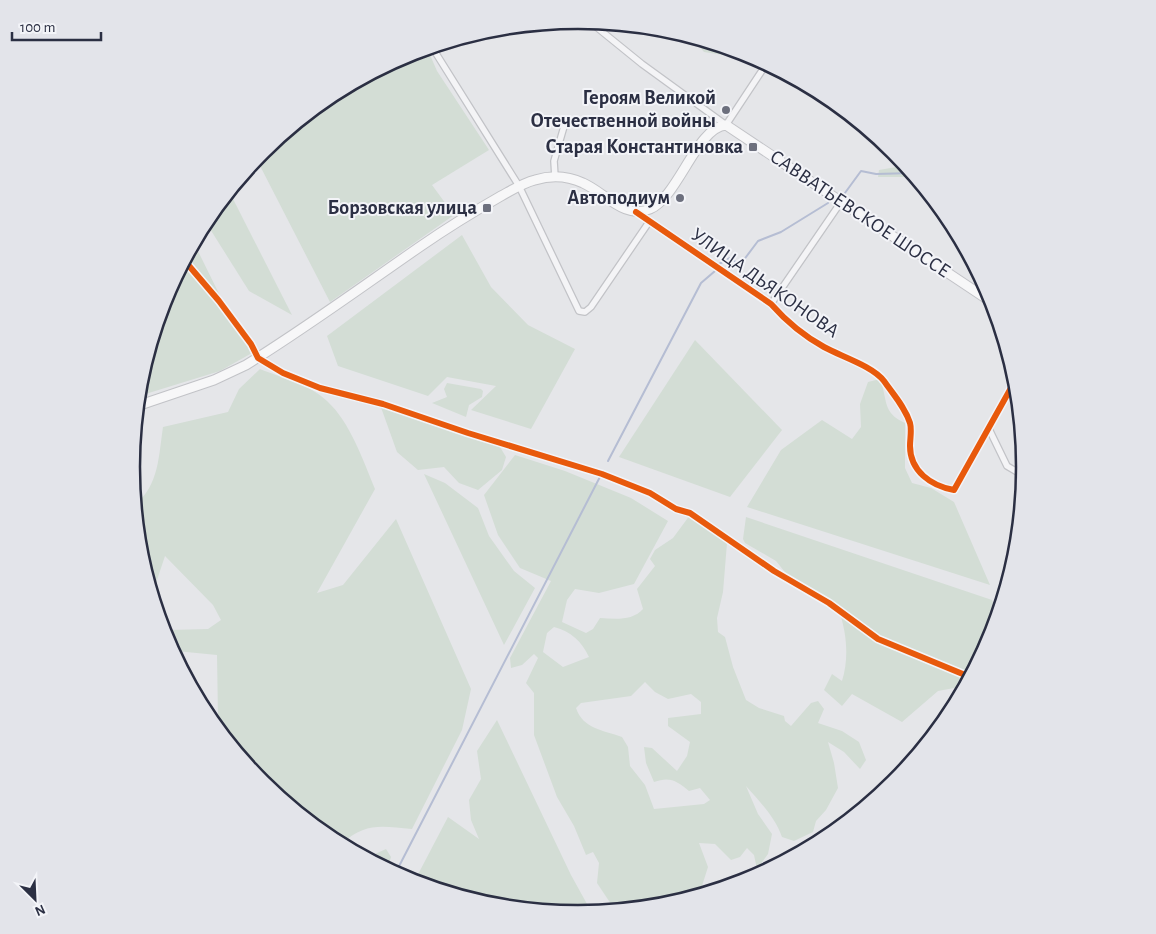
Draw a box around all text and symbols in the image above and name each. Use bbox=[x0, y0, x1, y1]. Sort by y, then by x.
scale bar bbox=[12, 10, 101, 42]
text: 100 m bbox=[20, 20, 55, 35]
place label: Героям Великой Отечественной войны bbox=[531, 88, 716, 131]
marker: Героям Великой Отечественной войны bbox=[720, 104, 732, 116]
place label: Старая Константиновка bbox=[545, 137, 744, 157]
marker: Старая Константиновка bbox=[747, 141, 759, 153]
street label: САВВАТЬЕВСКОЕ ШОССЕ bbox=[766, 146, 954, 282]
place label: Автоподиум bbox=[567, 188, 670, 208]
marker: Автоподиум bbox=[674, 192, 686, 204]
place label: Борзовская улица bbox=[327, 198, 478, 218]
marker: Борзовская улица bbox=[481, 202, 493, 214]
street label: УЛИЦА ДЬЯКОНОВА bbox=[687, 225, 843, 342]
north arrow bbox=[10, 874, 60, 924]
text: N bbox=[33, 902, 47, 918]

